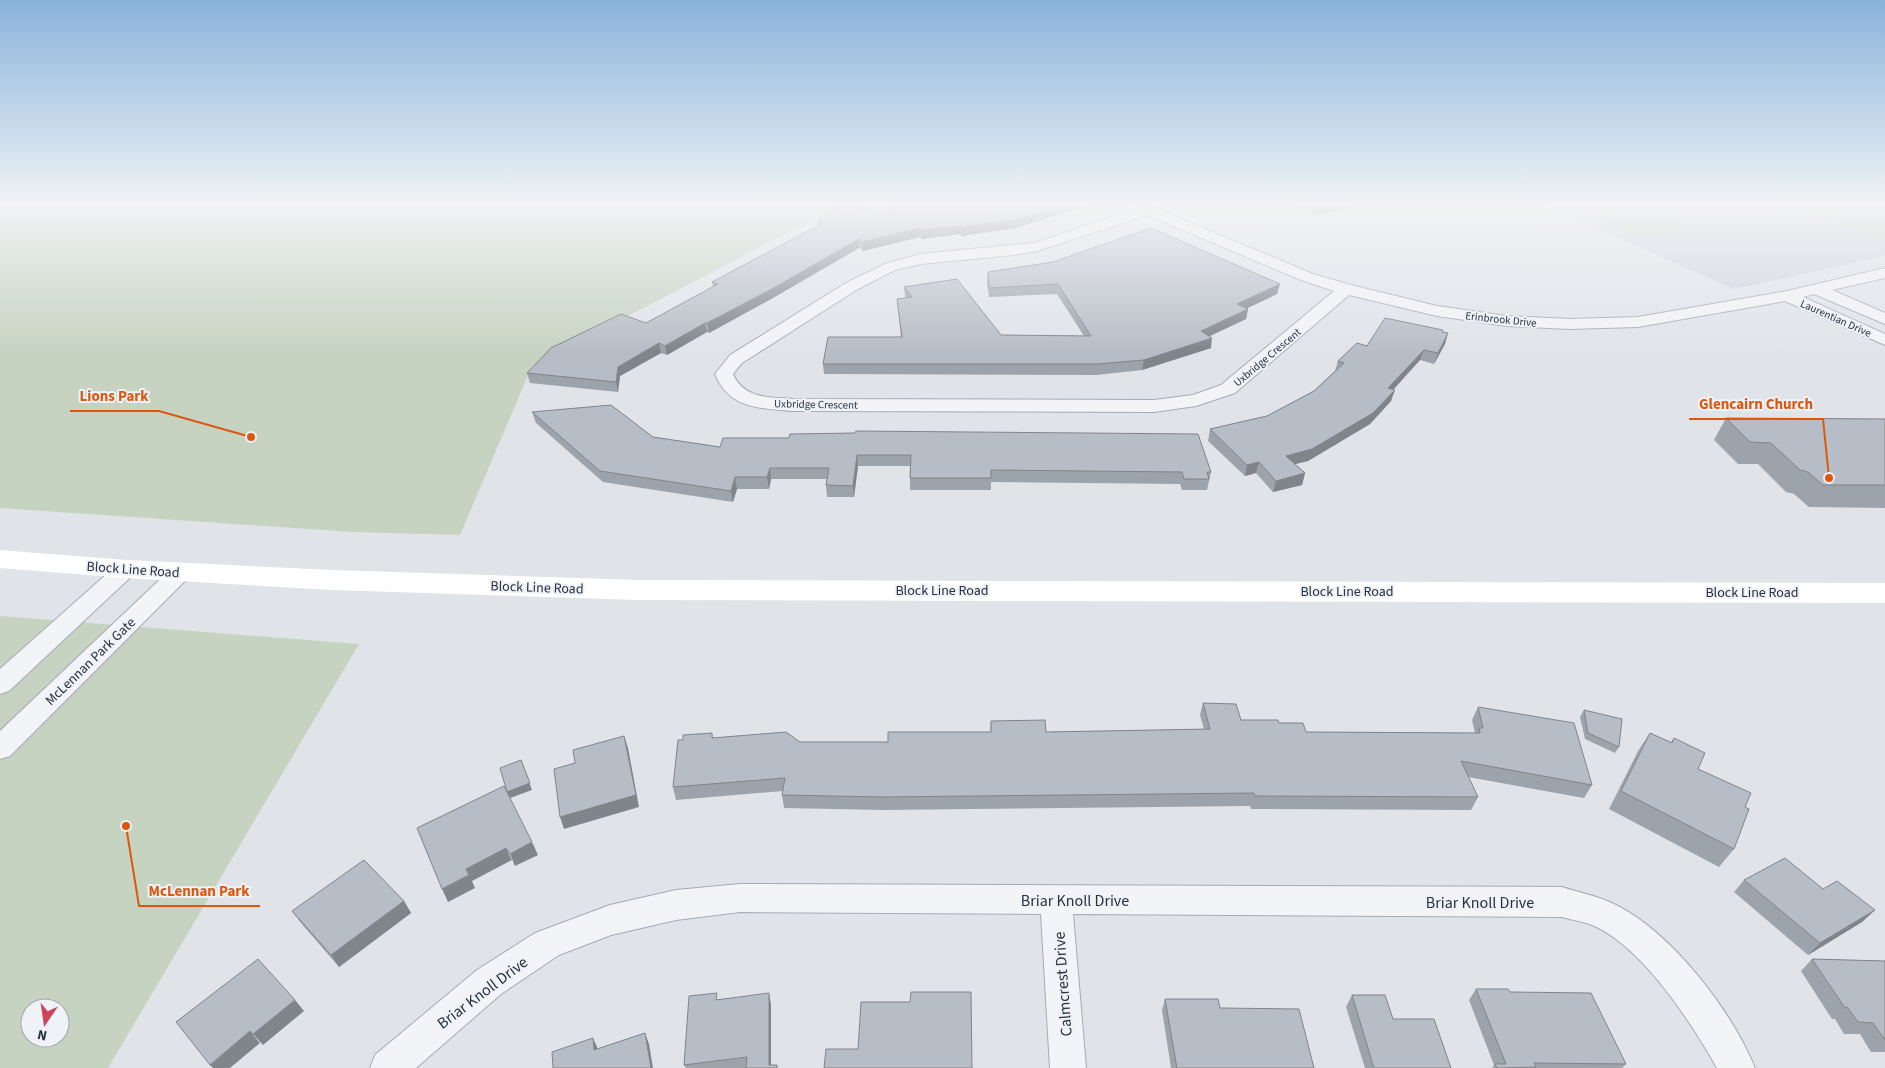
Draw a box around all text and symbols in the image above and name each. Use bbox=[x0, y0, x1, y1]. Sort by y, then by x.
street label: Laurentian Drive bbox=[1798, 296, 1874, 341]
street label: Erinbrook Drive bbox=[1465, 308, 1538, 331]
street label: Uxbridge Crescent bbox=[1230, 325, 1304, 390]
callout: Lions Park bbox=[70, 381, 159, 411]
text: Lions Park bbox=[80, 386, 149, 407]
callout: Glencairn Church bbox=[1689, 389, 1823, 419]
text: Glencairn Church bbox=[1699, 394, 1813, 415]
street label: Uxbridge Crescent bbox=[774, 396, 858, 413]
street label: Block Line Road bbox=[86, 557, 180, 583]
street label: Block Line Road bbox=[490, 576, 584, 600]
street label: Block Line Road bbox=[895, 581, 989, 601]
street label: Block Line Road bbox=[1300, 582, 1394, 602]
street label: Block Line Road bbox=[1705, 583, 1799, 603]
street label: McLennan Park Gate bbox=[41, 613, 140, 710]
callout: McLennan Park bbox=[139, 876, 260, 906]
text: McLennan Park bbox=[149, 881, 250, 902]
street label: Briar Knoll Drive bbox=[1021, 890, 1129, 912]
street label: Briar Knoll Drive bbox=[1426, 892, 1534, 914]
street label: Calmcrest Drive bbox=[1048, 931, 1078, 1037]
street label: Briar Knoll Drive bbox=[433, 951, 533, 1034]
north arrow bbox=[20, 998, 70, 1048]
text: N bbox=[36, 1024, 49, 1045]

